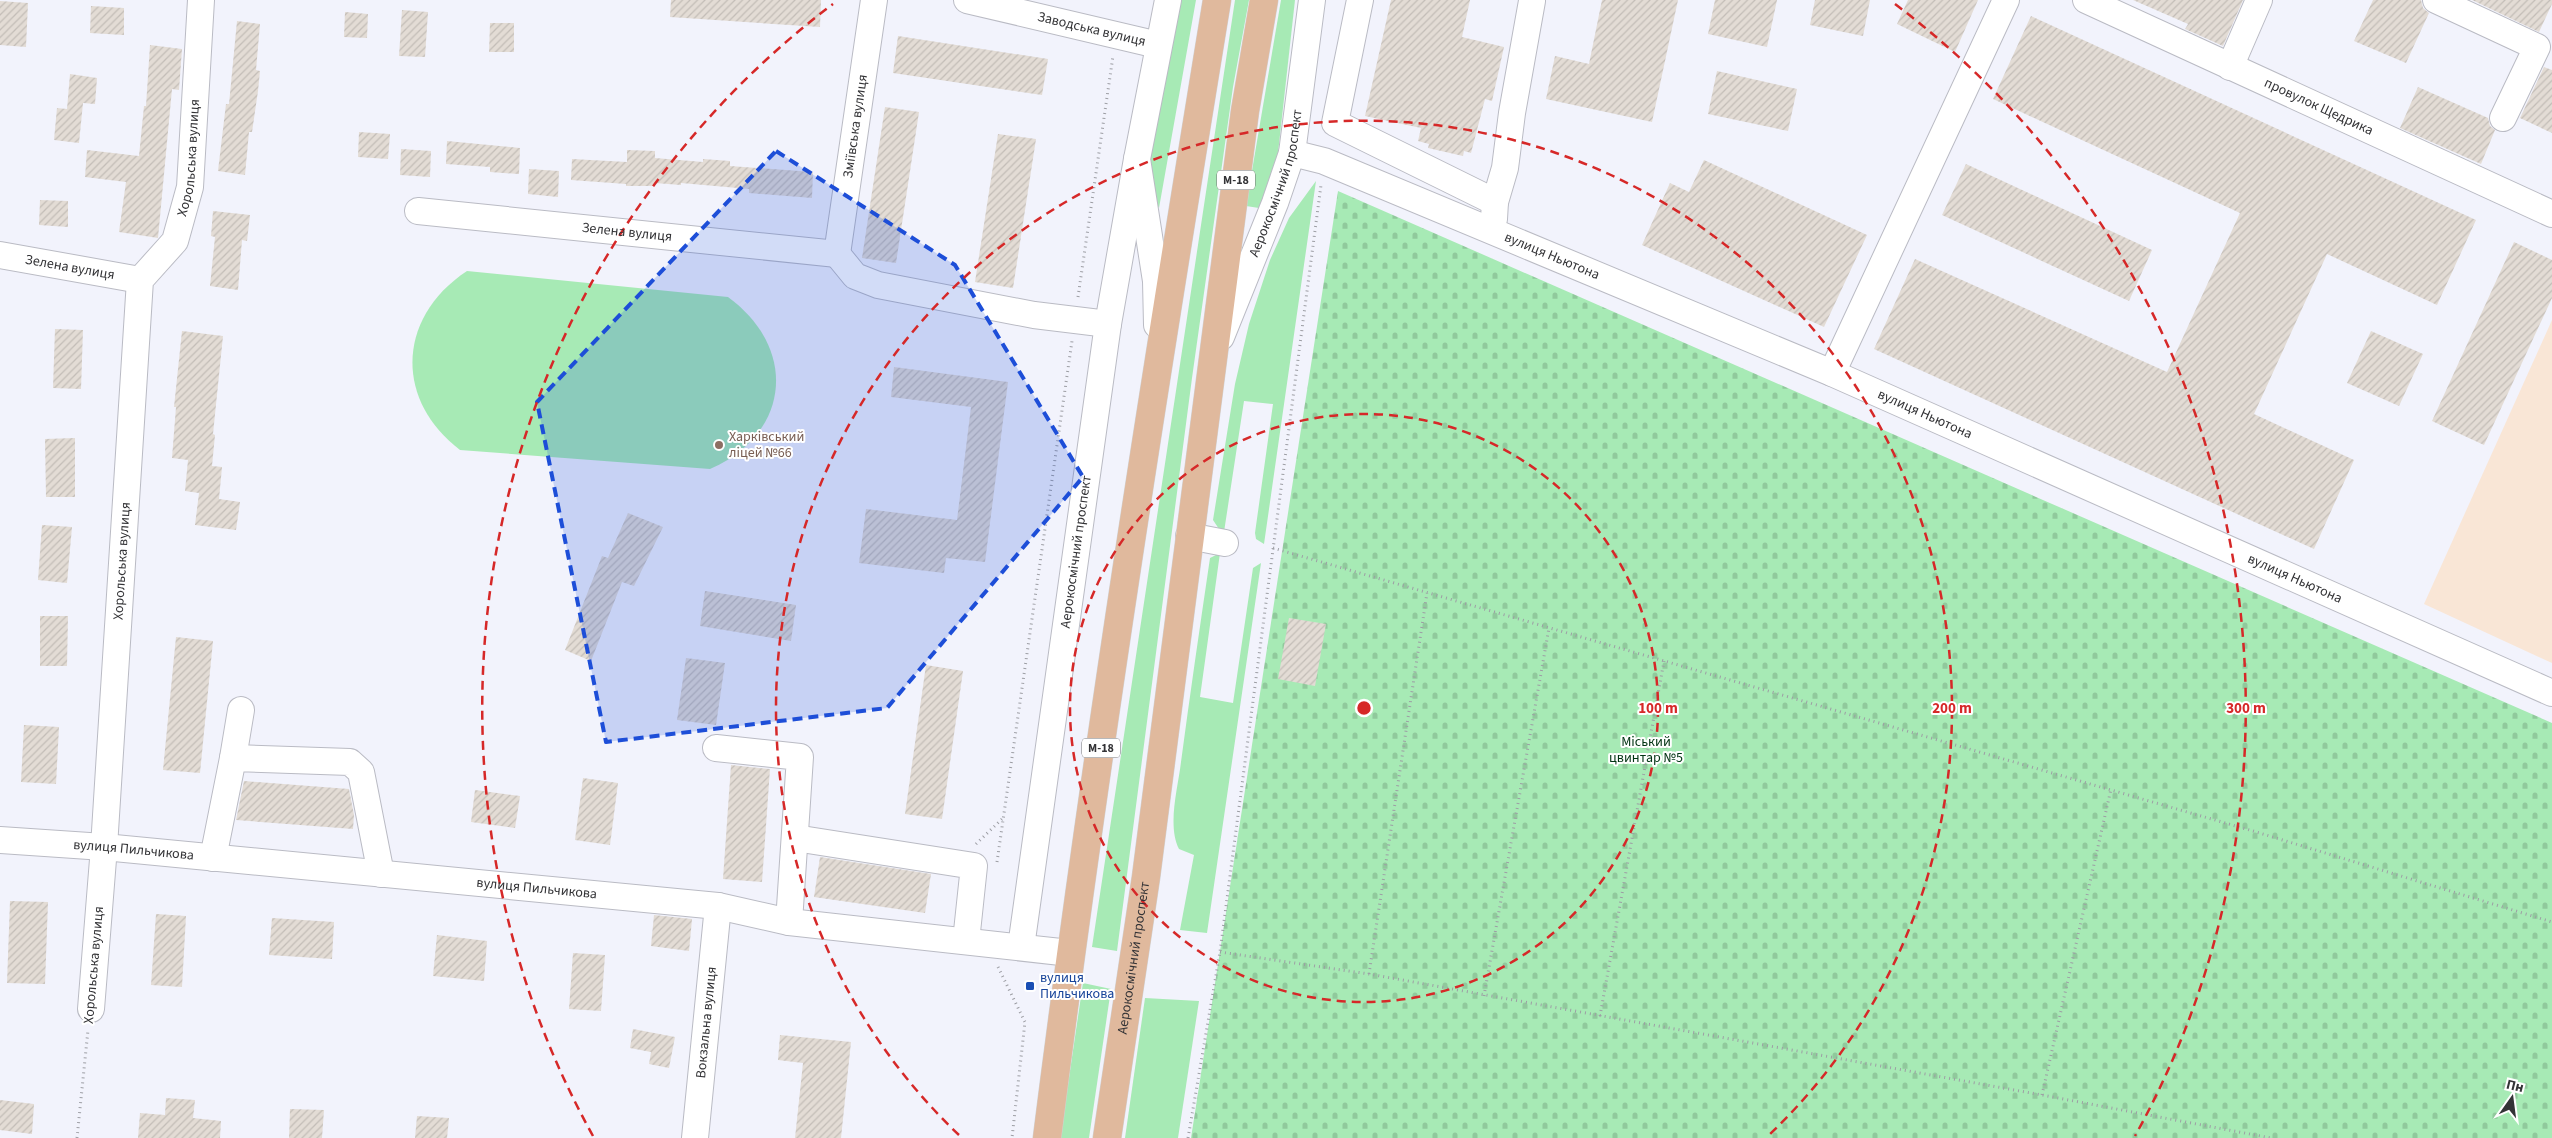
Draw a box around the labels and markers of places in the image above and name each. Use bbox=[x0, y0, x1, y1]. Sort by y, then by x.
place label: Харківський ліцей №66 bbox=[729, 427, 804, 463]
marker: Харківський ліцей №66 bbox=[713, 439, 725, 451]
centre of rings bbox=[1355, 699, 1373, 717]
place label: вулиця Пильчикова bbox=[1040, 968, 1114, 1004]
marker: вулиця Пильчикова bbox=[1024, 980, 1036, 992]

